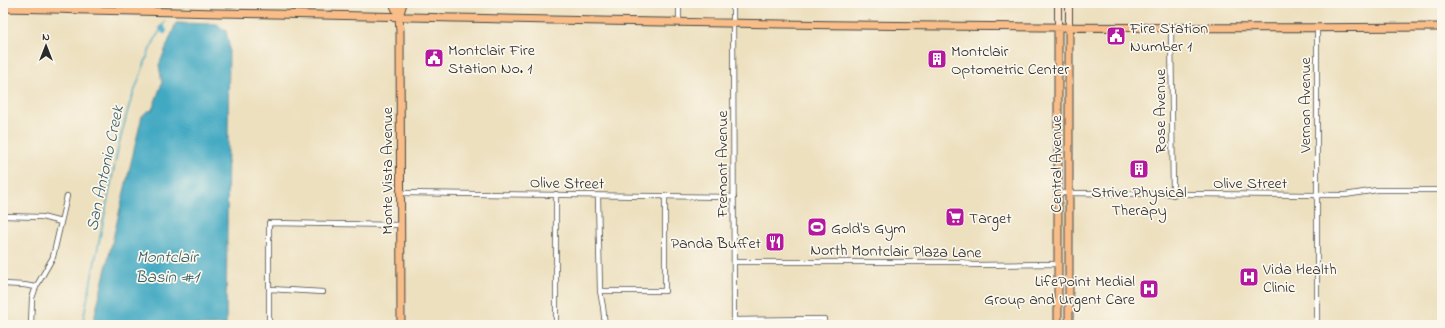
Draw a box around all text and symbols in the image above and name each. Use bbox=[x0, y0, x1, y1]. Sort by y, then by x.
place label: Fire Station Number 1 bbox=[1129, 17, 1208, 59]
public building icon: Fire Station Number 1 bbox=[1105, 25, 1127, 47]
north arrow bbox=[26, 26, 66, 66]
text: N bbox=[42, 29, 50, 45]
place label: Montclair Fire Station No. 1 bbox=[448, 39, 536, 81]
place label: Montclair Optometric Center bbox=[951, 40, 1069, 82]
public building icon: Montclair Fire Station No. 1 bbox=[423, 47, 445, 69]
building icon: Montclair Optometric Center bbox=[926, 48, 948, 70]
street label: Vernon Avenue bbox=[1294, 56, 1318, 154]
street label: Rose Avenue bbox=[1149, 68, 1173, 153]
water label: San Antonio Creek bbox=[80, 102, 131, 233]
street label: Monte Vista Avenue bbox=[376, 106, 400, 235]
street label: Fremont Avenue bbox=[711, 110, 735, 219]
street label: Central Avenue bbox=[1045, 115, 1069, 213]
building icon: Strive Physical Therapy bbox=[1128, 158, 1150, 180]
street label: Olive Street bbox=[530, 171, 605, 197]
street label: Olive Street bbox=[1213, 172, 1288, 196]
place label: Strive Physical Therapy bbox=[1091, 181, 1187, 223]
supermarket icon: Target bbox=[944, 206, 966, 228]
place label: Target bbox=[969, 207, 1012, 231]
sports icon: Gold's Gym bbox=[806, 216, 828, 238]
place label: Gold's Gym bbox=[831, 217, 906, 241]
restaurant icon: Panda Buffet bbox=[764, 231, 786, 253]
place label: Panda Buffet bbox=[671, 232, 762, 256]
street label: North Montclair Plaza Lane bbox=[810, 239, 983, 266]
water label: Montclair Basin #1 bbox=[135, 245, 201, 290]
place label: Vida Health Clinic bbox=[1262, 258, 1337, 300]
hospital icon: Vida Health Clinic bbox=[1238, 266, 1260, 288]
place label: LifePoint Medial Group and Urgent Care bbox=[984, 270, 1136, 312]
hospital icon: LifePoint Medial Group and Urgent Care bbox=[1138, 278, 1160, 300]

